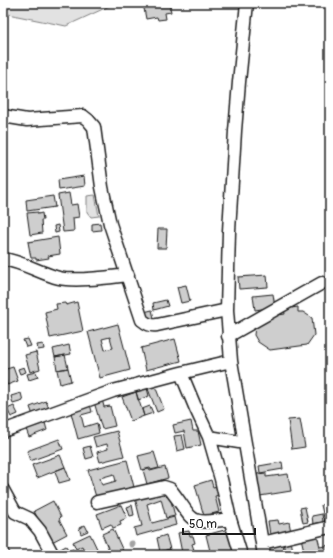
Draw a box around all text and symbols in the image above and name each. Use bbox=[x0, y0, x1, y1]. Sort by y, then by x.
scale bar bbox=[183, 510, 255, 536]
text: 50 m bbox=[189, 517, 217, 532]

